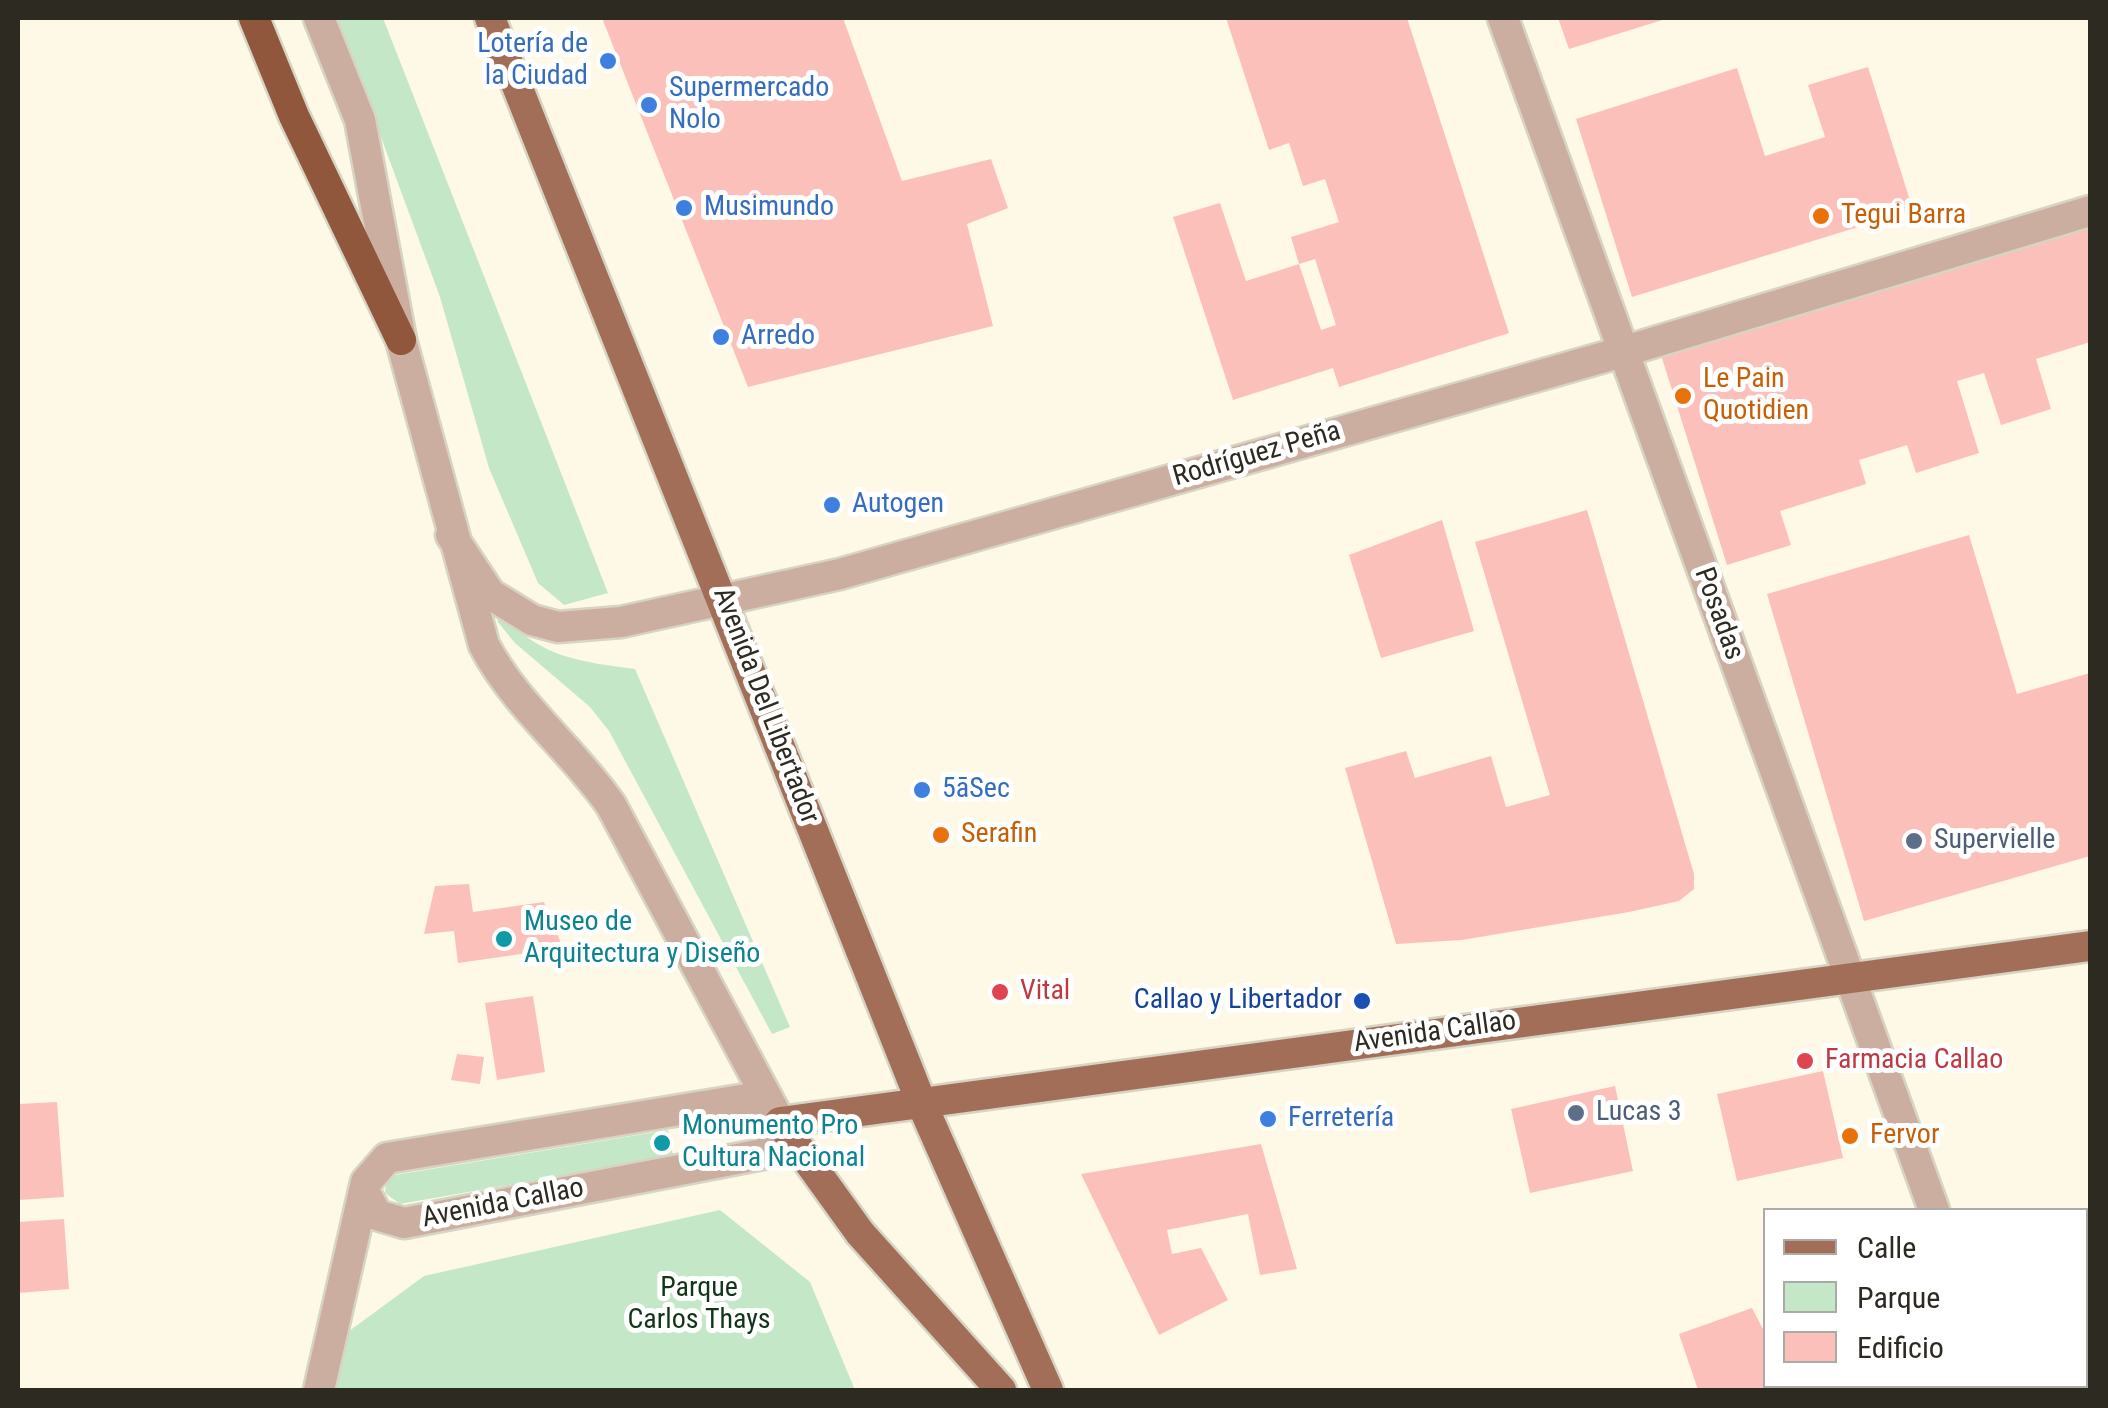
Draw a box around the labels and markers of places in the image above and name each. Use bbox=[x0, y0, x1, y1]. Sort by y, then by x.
place label: Lotería de la Ciudad bbox=[477, 28, 588, 94]
marker: Lotería de la Ciudad bbox=[597, 50, 619, 72]
place label: Supermercado Nolo bbox=[669, 72, 829, 138]
marker: Supermercado Nolo bbox=[638, 94, 660, 116]
place label: Musimundo bbox=[704, 191, 834, 225]
marker: Musimundo bbox=[673, 197, 695, 219]
place label: Tegui Barra bbox=[1841, 199, 1966, 233]
marker: Tegui Barra bbox=[1810, 205, 1832, 227]
place label: Arredo bbox=[741, 320, 815, 354]
marker: Arredo bbox=[710, 326, 732, 348]
place label: Le Pain Quotidien bbox=[1703, 363, 1809, 429]
marker: Le Pain Quotidien bbox=[1672, 385, 1694, 407]
place label: Autogen bbox=[852, 488, 944, 522]
marker: Autogen bbox=[821, 494, 843, 516]
place label: 5āSec bbox=[942, 773, 1010, 807]
marker: 5āSec bbox=[911, 779, 933, 801]
place label: Serafin bbox=[961, 818, 1037, 852]
marker: Serafin bbox=[930, 824, 952, 846]
place label: Supervielle bbox=[1934, 824, 2055, 858]
marker: Supervielle bbox=[1903, 830, 1925, 852]
place label: Museo de Arquitectura y Diseño bbox=[524, 906, 760, 972]
marker: Museo de Arquitectura y Diseño bbox=[493, 928, 515, 950]
place label: Vital bbox=[1020, 975, 1070, 1009]
marker: Vital bbox=[989, 981, 1011, 1003]
place label: Callao y Libertador bbox=[1134, 984, 1342, 1018]
marker: Callao y Libertador bbox=[1351, 990, 1373, 1012]
place label: Farmacia Callao bbox=[1825, 1044, 2003, 1078]
marker: Farmacia Callao bbox=[1794, 1050, 1816, 1072]
place label: Lucas 3 bbox=[1596, 1096, 1682, 1130]
place label: Ferretería bbox=[1288, 1102, 1394, 1136]
marker: Lucas 3 bbox=[1565, 1102, 1587, 1124]
marker: Ferretería bbox=[1257, 1108, 1279, 1130]
place label: Monumento Pro Cultura Nacional bbox=[682, 1110, 865, 1176]
place label: Fervor bbox=[1870, 1119, 1939, 1153]
marker: Fervor bbox=[1839, 1125, 1861, 1147]
marker: Monumento Pro Cultura Nacional bbox=[651, 1132, 673, 1154]

